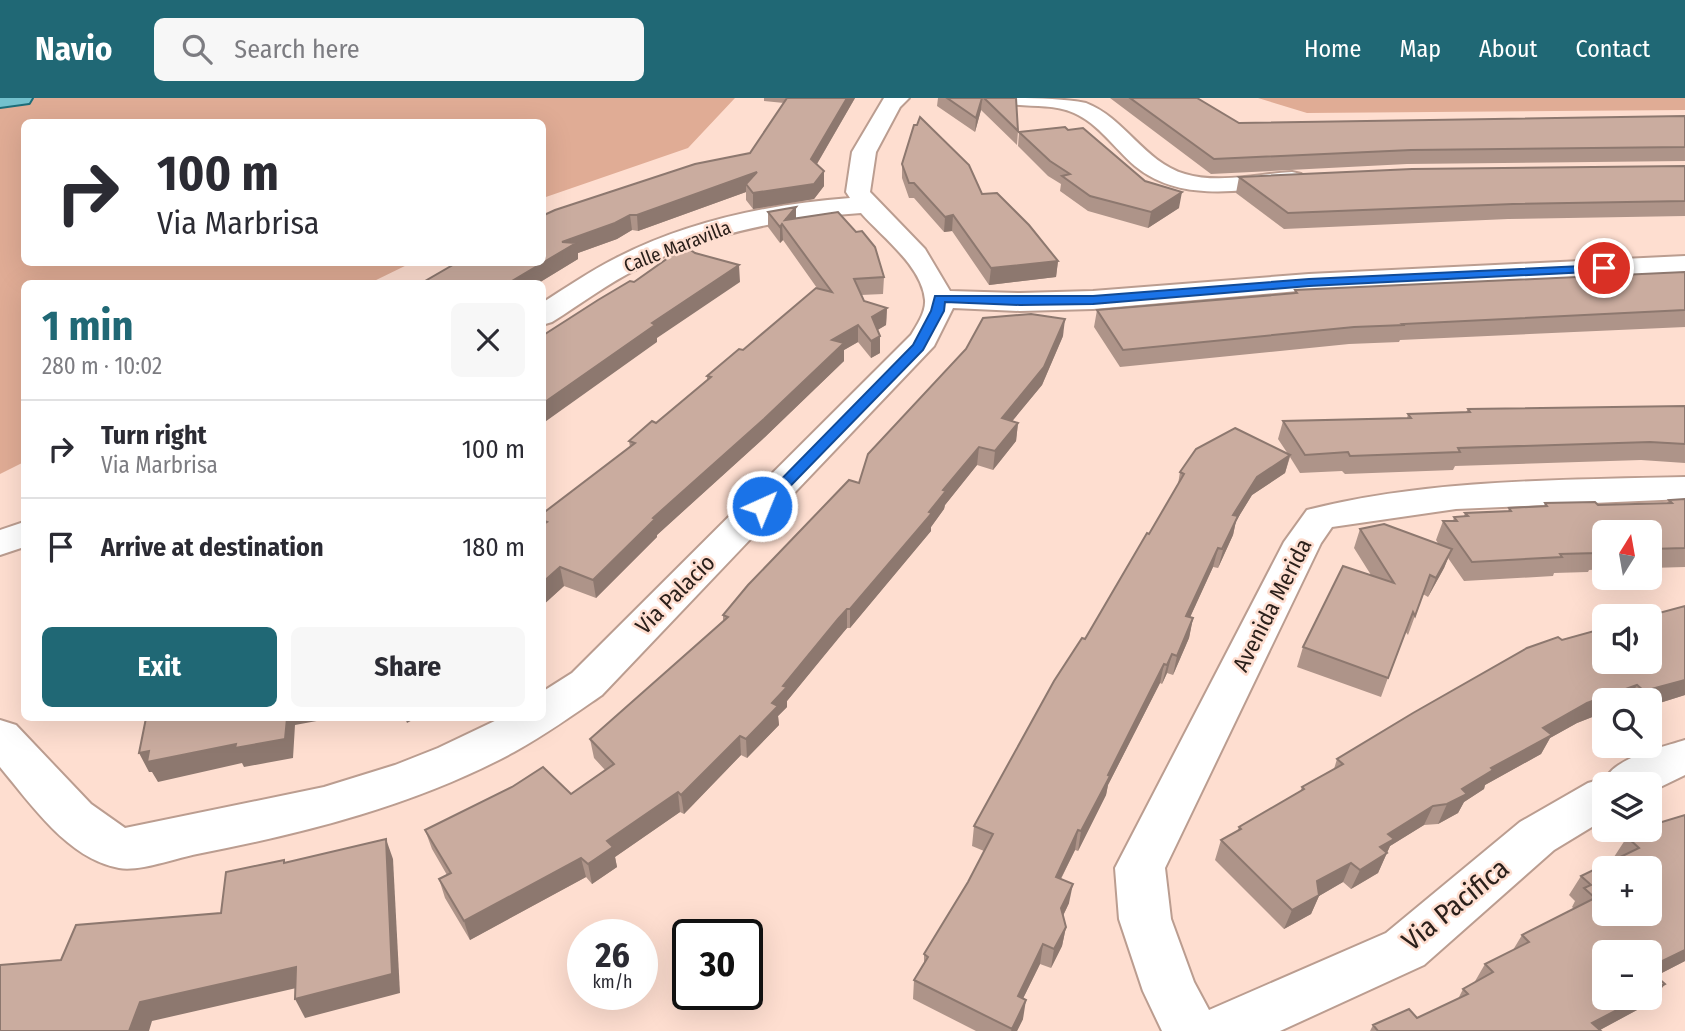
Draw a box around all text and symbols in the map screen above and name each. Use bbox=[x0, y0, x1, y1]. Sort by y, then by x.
search box bbox=[154, 18, 644, 81]
text: Navio bbox=[35, 29, 112, 69]
icon: search bbox=[178, 30, 216, 68]
text: Search here bbox=[234, 34, 360, 65]
text: Home bbox=[1304, 35, 1361, 63]
text: Map bbox=[1399, 35, 1441, 63]
text: About bbox=[1479, 35, 1537, 63]
text: Contact bbox=[1575, 35, 1650, 63]
text: 100 m bbox=[157, 144, 279, 203]
icon: right bbox=[42, 147, 133, 238]
text: Via Marbrisa bbox=[157, 204, 320, 242]
street label: Calle Maravilla bbox=[620, 216, 734, 277]
pin bbox=[1574, 238, 1634, 298]
icon: arrive bbox=[1585, 249, 1623, 287]
text: 1 min bbox=[42, 301, 133, 351]
button: close bbox=[451, 303, 525, 377]
text: 280 m · 10:02 bbox=[42, 352, 162, 380]
text: Turn right bbox=[101, 420, 207, 451]
icon: right bbox=[42, 430, 80, 468]
text: 100 m bbox=[462, 434, 525, 465]
text: Via Marbrisa bbox=[101, 451, 218, 479]
position arrow bbox=[725, 469, 799, 543]
north arrow bbox=[1592, 520, 1662, 590]
map controls bbox=[1592, 520, 1662, 1010]
icon: arrive bbox=[42, 528, 80, 566]
text: Arrive at destination bbox=[101, 532, 324, 563]
text: 180 m bbox=[462, 532, 525, 563]
street label: Avenida Merida bbox=[1226, 534, 1318, 676]
street label: Via Palacio bbox=[629, 548, 721, 640]
button: sound bbox=[1592, 604, 1662, 674]
button: Exit bbox=[42, 627, 277, 707]
button: Share bbox=[291, 627, 525, 707]
button: search bbox=[1592, 688, 1662, 758]
button: layers bbox=[1592, 772, 1662, 842]
street label: Via Pacifica bbox=[1395, 851, 1515, 957]
button: + bbox=[1592, 856, 1662, 926]
speed limit sign: 30 bbox=[672, 919, 763, 1010]
text: 26 bbox=[595, 934, 630, 976]
button: − bbox=[1592, 940, 1662, 1010]
text: km/h bbox=[592, 971, 633, 993]

